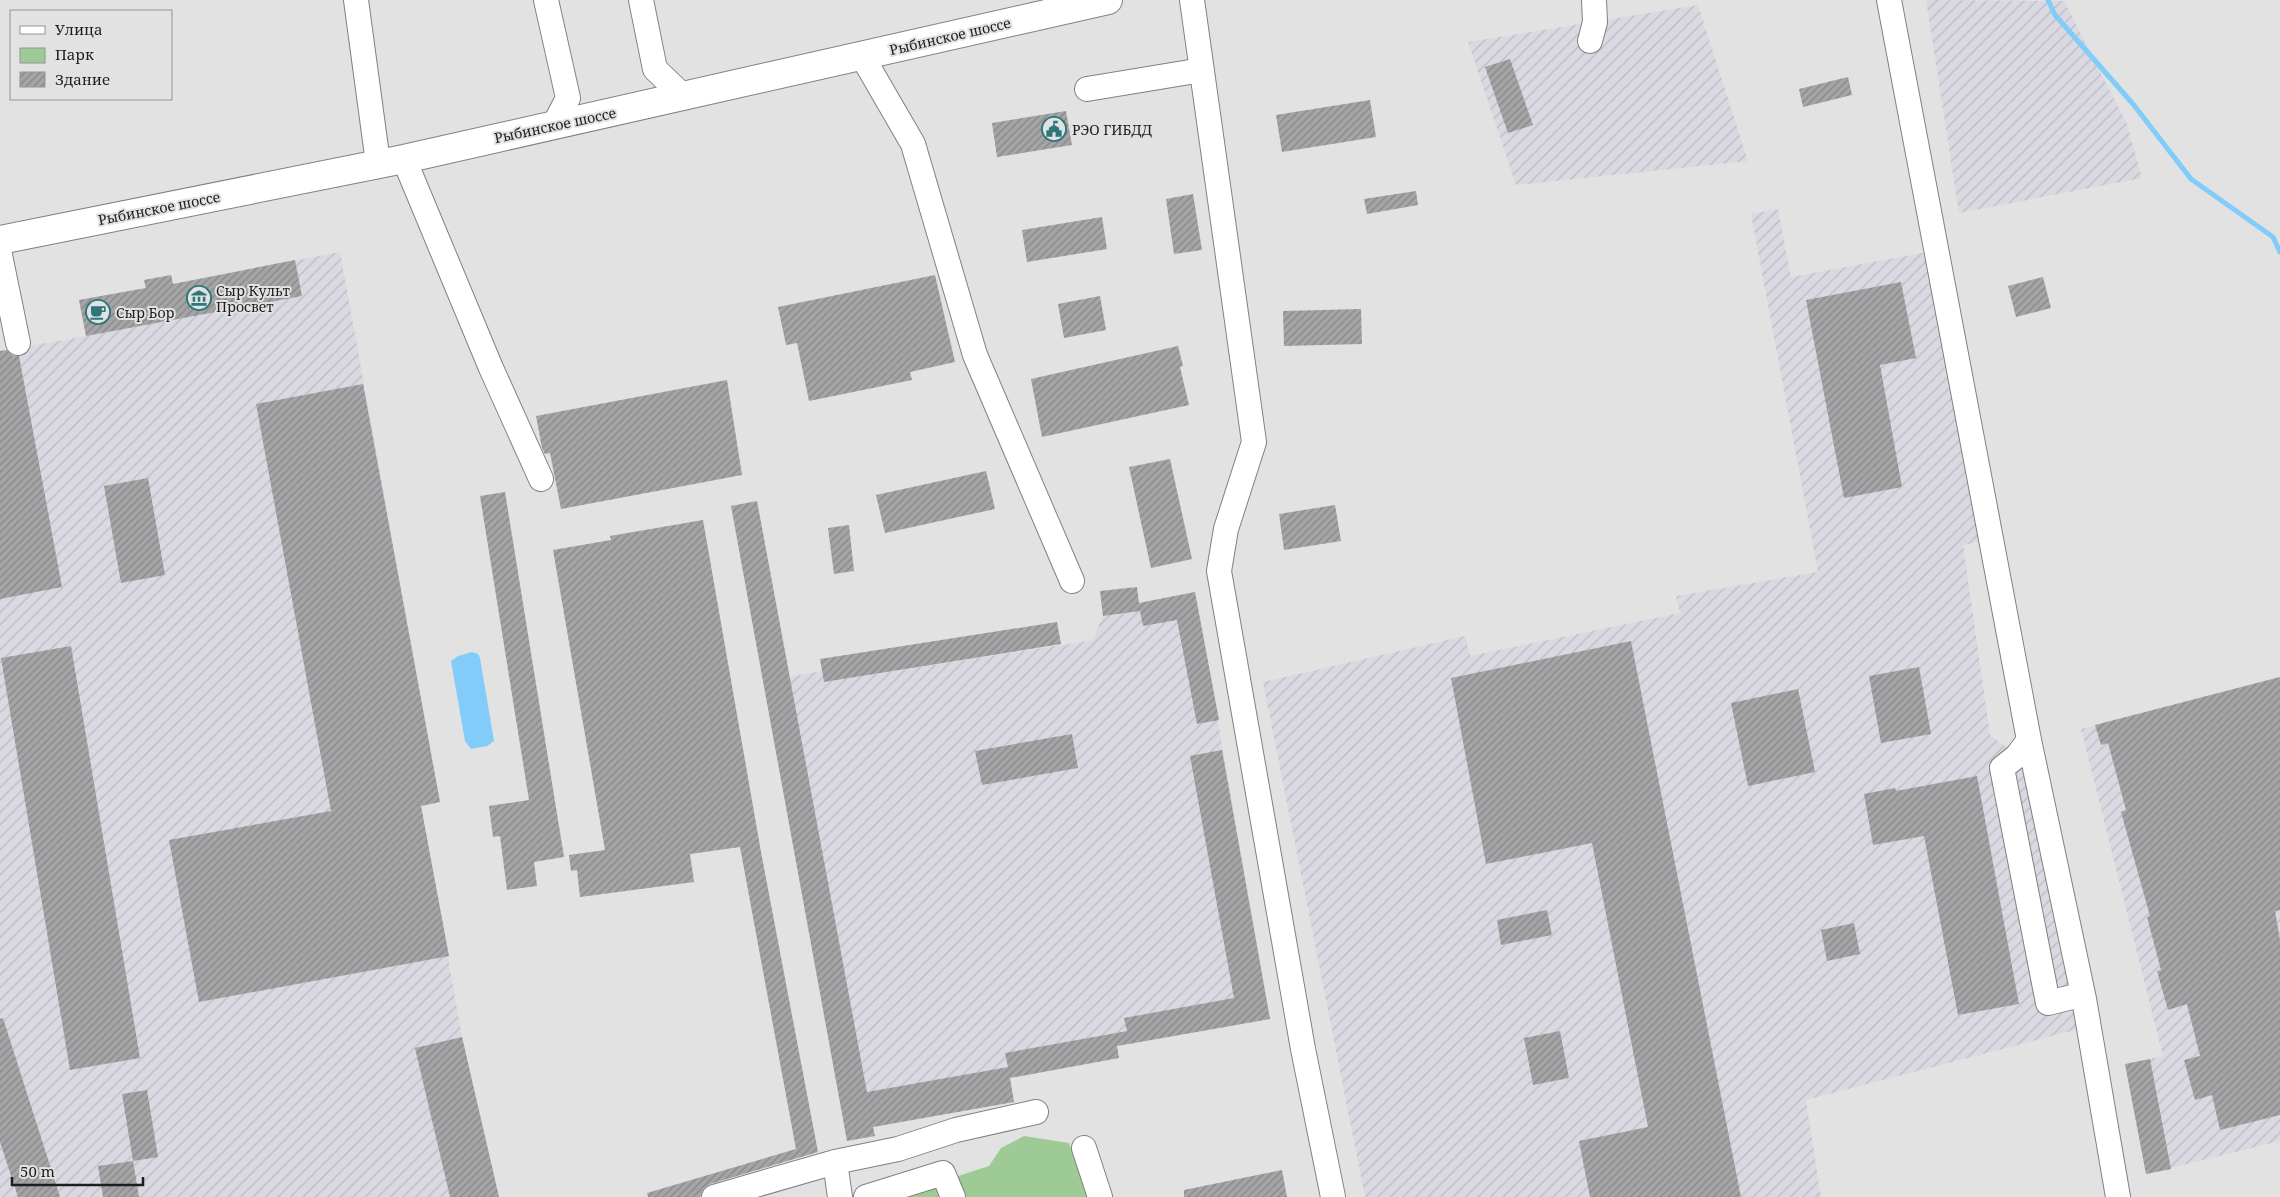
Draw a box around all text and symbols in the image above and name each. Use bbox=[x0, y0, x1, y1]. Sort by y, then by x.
legend bbox=[10, 10, 172, 100]
street label: Рыбинское шоссе bbox=[887, 13, 1013, 59]
text: Улица bbox=[55, 19, 103, 39]
text: Парк bbox=[55, 44, 94, 64]
text: Здание bbox=[55, 69, 110, 89]
street label: Рыбинское шоссе bbox=[492, 103, 618, 147]
public building icon: РЭО ГИБДД bbox=[1041, 116, 1067, 142]
place label: РЭО ГИБДД bbox=[1072, 120, 1152, 139]
street label: Рыбинское шоссе bbox=[96, 187, 222, 229]
place label: Сыр Культ Просвет bbox=[216, 281, 291, 316]
museum icon: Сыр Культ Просвет bbox=[186, 285, 212, 311]
cafe icon: Сыр Бор bbox=[85, 299, 111, 325]
place label: Сыр Бор bbox=[116, 303, 175, 322]
scale bar bbox=[12, 1154, 144, 1186]
text: 50 m bbox=[20, 1161, 55, 1181]

